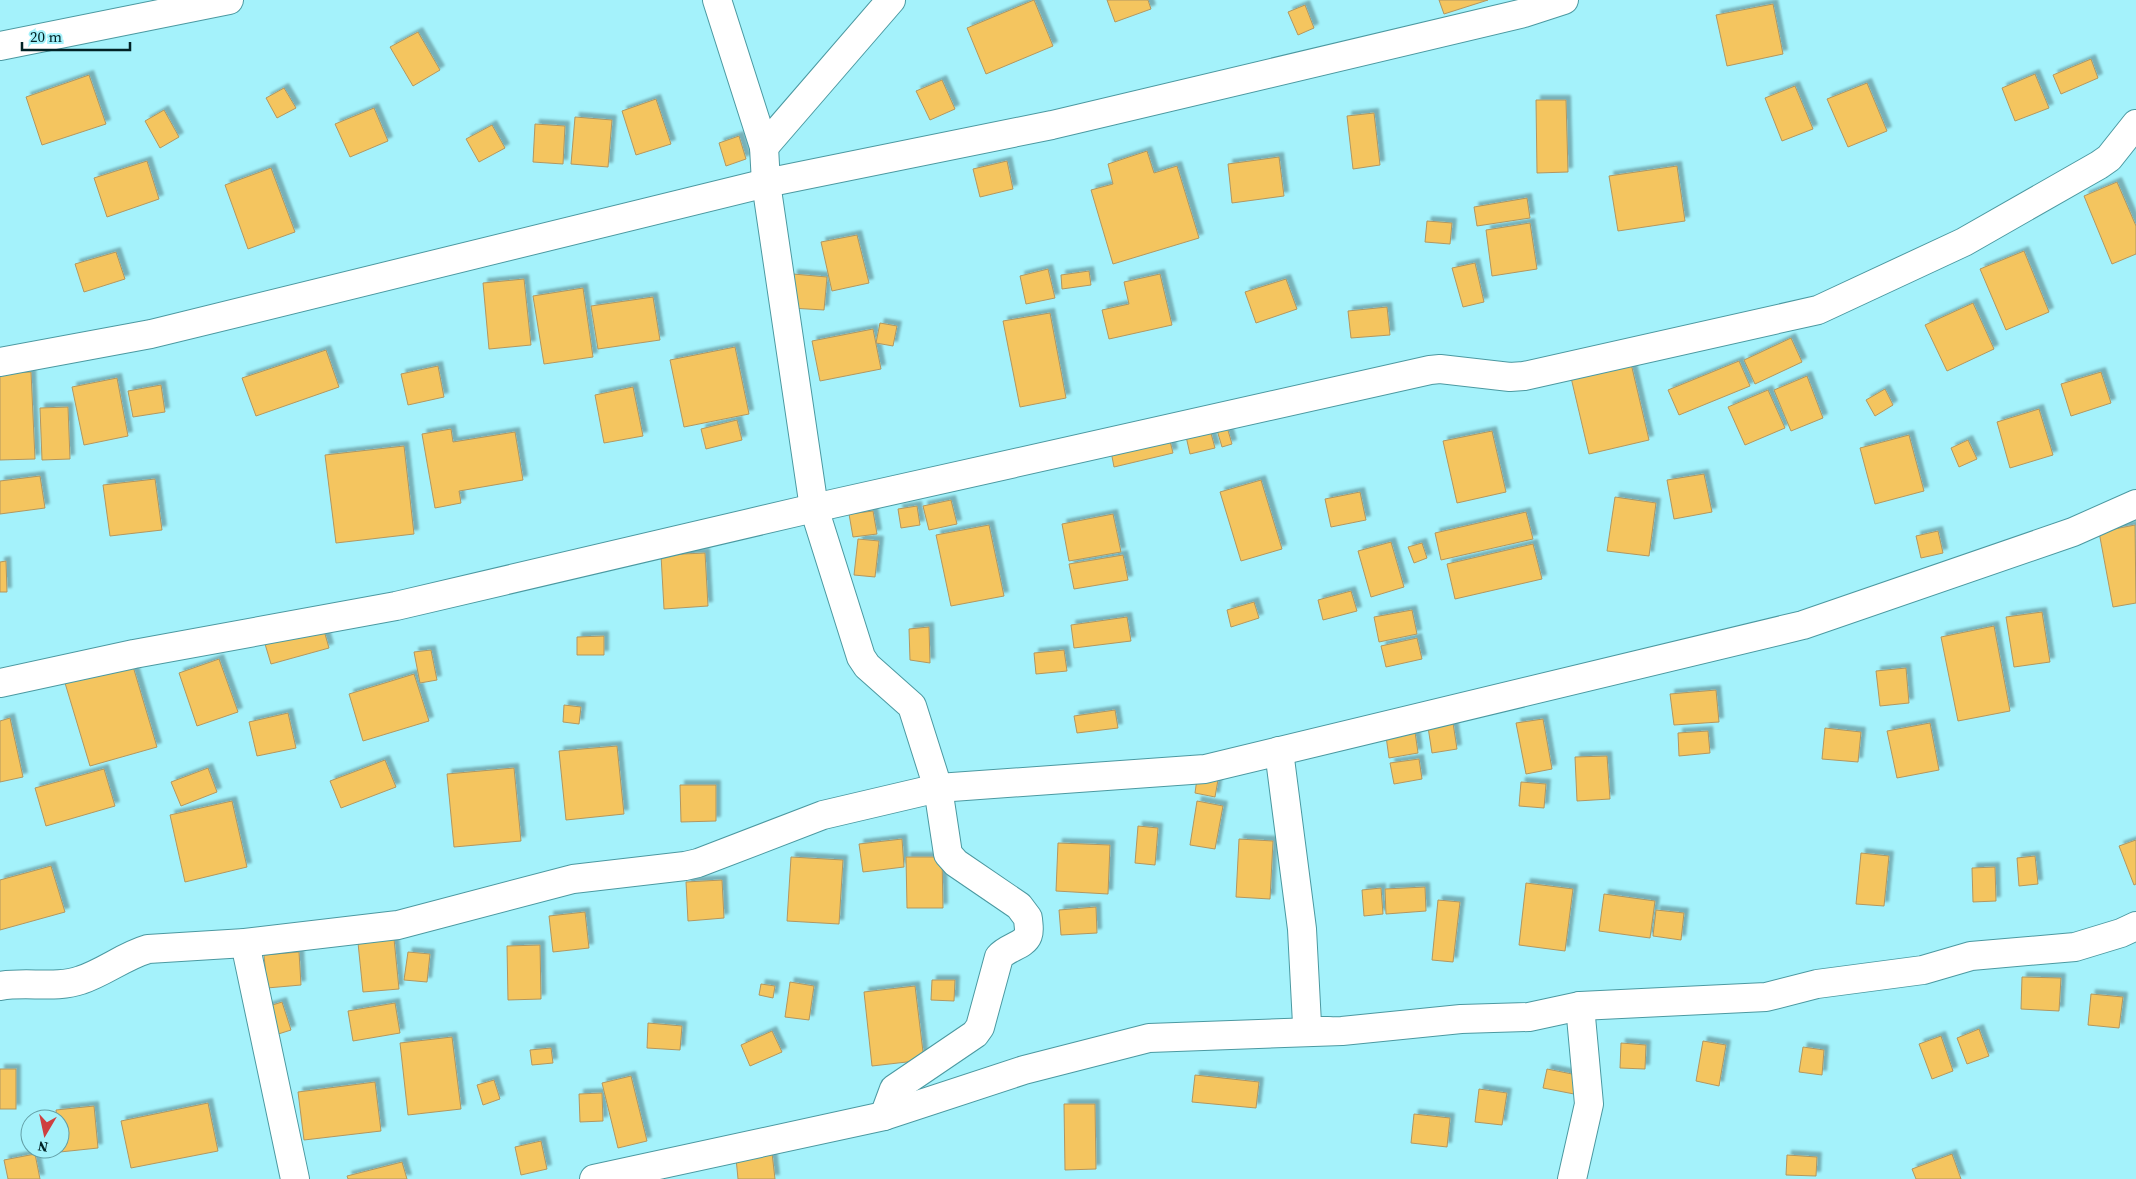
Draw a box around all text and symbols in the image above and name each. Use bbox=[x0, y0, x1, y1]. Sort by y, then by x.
scale bar bbox=[22, 20, 130, 52]
text: 20 m bbox=[30, 26, 62, 47]
north arrow bbox=[20, 1109, 70, 1159]
text: N bbox=[36, 1136, 50, 1158]

